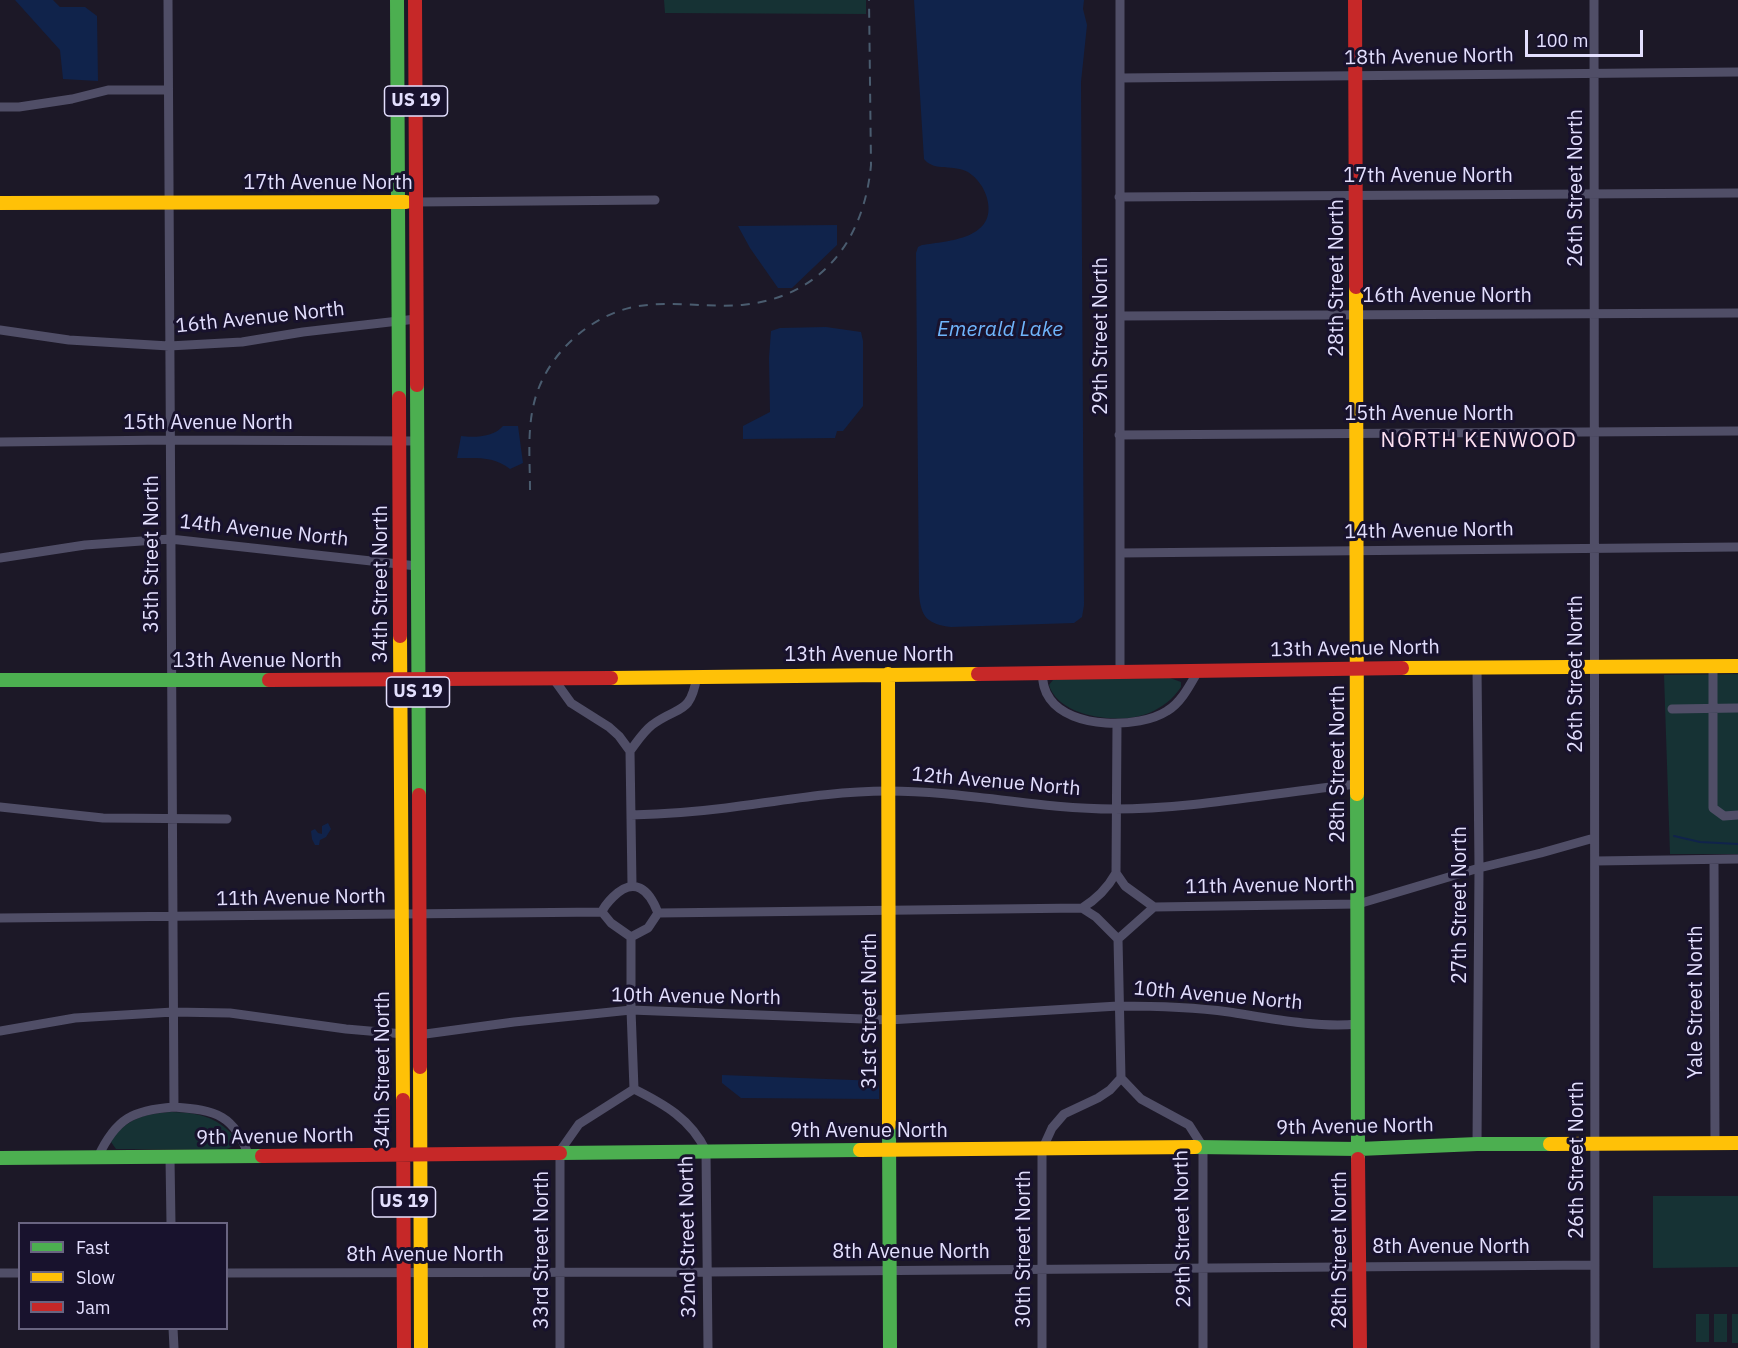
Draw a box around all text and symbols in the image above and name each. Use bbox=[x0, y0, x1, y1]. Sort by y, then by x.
scale bar bbox=[1528, 18, 1646, 56]
text: 100 m bbox=[1536, 29, 1588, 52]
street label: 18th Avenue North bbox=[1344, 44, 1514, 70]
road number: US 19 bbox=[384, 86, 448, 116]
street label: 26th Street North bbox=[1564, 109, 1588, 267]
street label: 17th Avenue North bbox=[1343, 164, 1513, 188]
street label: 17th Avenue North bbox=[243, 171, 413, 195]
street label: 28th Street North bbox=[1325, 199, 1349, 357]
street label: 29th Street North bbox=[1089, 257, 1113, 415]
street label: 16th Avenue North bbox=[1362, 284, 1532, 308]
street label: 16th Avenue North bbox=[174, 297, 346, 339]
water label: Emerald Lake bbox=[937, 317, 1063, 343]
street label: 15th Avenue North bbox=[1344, 402, 1514, 426]
street label: 15th Avenue North bbox=[123, 411, 293, 435]
district label: NORTH KENWOOD bbox=[1381, 428, 1577, 454]
street label: 35th Street North bbox=[140, 475, 164, 633]
street label: 34th Street North bbox=[369, 505, 393, 663]
street label: 14th Avenue North bbox=[178, 510, 350, 552]
street label: 14th Avenue North bbox=[1344, 518, 1514, 544]
street label: 26th Street North bbox=[1564, 595, 1588, 753]
street label: 13th Avenue North bbox=[1270, 636, 1440, 662]
street label: 13th Avenue North bbox=[784, 643, 954, 667]
street label: 13th Avenue North bbox=[172, 649, 342, 673]
road number: US 19 bbox=[386, 677, 450, 707]
street label: 28th Street North bbox=[1326, 685, 1350, 843]
street label: 12th Avenue North bbox=[910, 763, 1082, 801]
street label: 27th Street North bbox=[1448, 826, 1472, 984]
street label: 11th Avenue North bbox=[1185, 873, 1355, 899]
street label: 11th Avenue North bbox=[216, 885, 386, 911]
street label: Yale Street North bbox=[1684, 925, 1708, 1079]
street label: 31st Street North bbox=[858, 933, 882, 1089]
street label: 10th Avenue North bbox=[1132, 977, 1304, 1015]
street label: 10th Avenue North bbox=[611, 984, 781, 1010]
street label: 34th Street North bbox=[371, 991, 395, 1149]
street label: 26th Street North bbox=[1565, 1081, 1589, 1239]
street label: 9th Avenue North bbox=[1276, 1114, 1434, 1140]
street label: 9th Avenue North bbox=[790, 1119, 948, 1143]
street label: 9th Avenue North bbox=[196, 1124, 354, 1150]
street label: 29th Street North bbox=[1170, 1150, 1196, 1308]
street label: 32nd Street North bbox=[675, 1156, 701, 1318]
street label: 30th Street North bbox=[1012, 1170, 1036, 1328]
street label: 33rd Street North bbox=[530, 1171, 554, 1329]
street label: 28th Street North bbox=[1328, 1171, 1352, 1329]
road number: US 19 bbox=[372, 1187, 436, 1217]
legend bbox=[18, 1222, 228, 1330]
street label: 8th Avenue North bbox=[1372, 1235, 1530, 1259]
text: Fast bbox=[76, 1236, 110, 1259]
street label: 8th Avenue North bbox=[832, 1240, 990, 1264]
street label: 8th Avenue North bbox=[346, 1243, 504, 1267]
text: Slow bbox=[76, 1266, 115, 1289]
text: Jam bbox=[76, 1296, 111, 1319]

